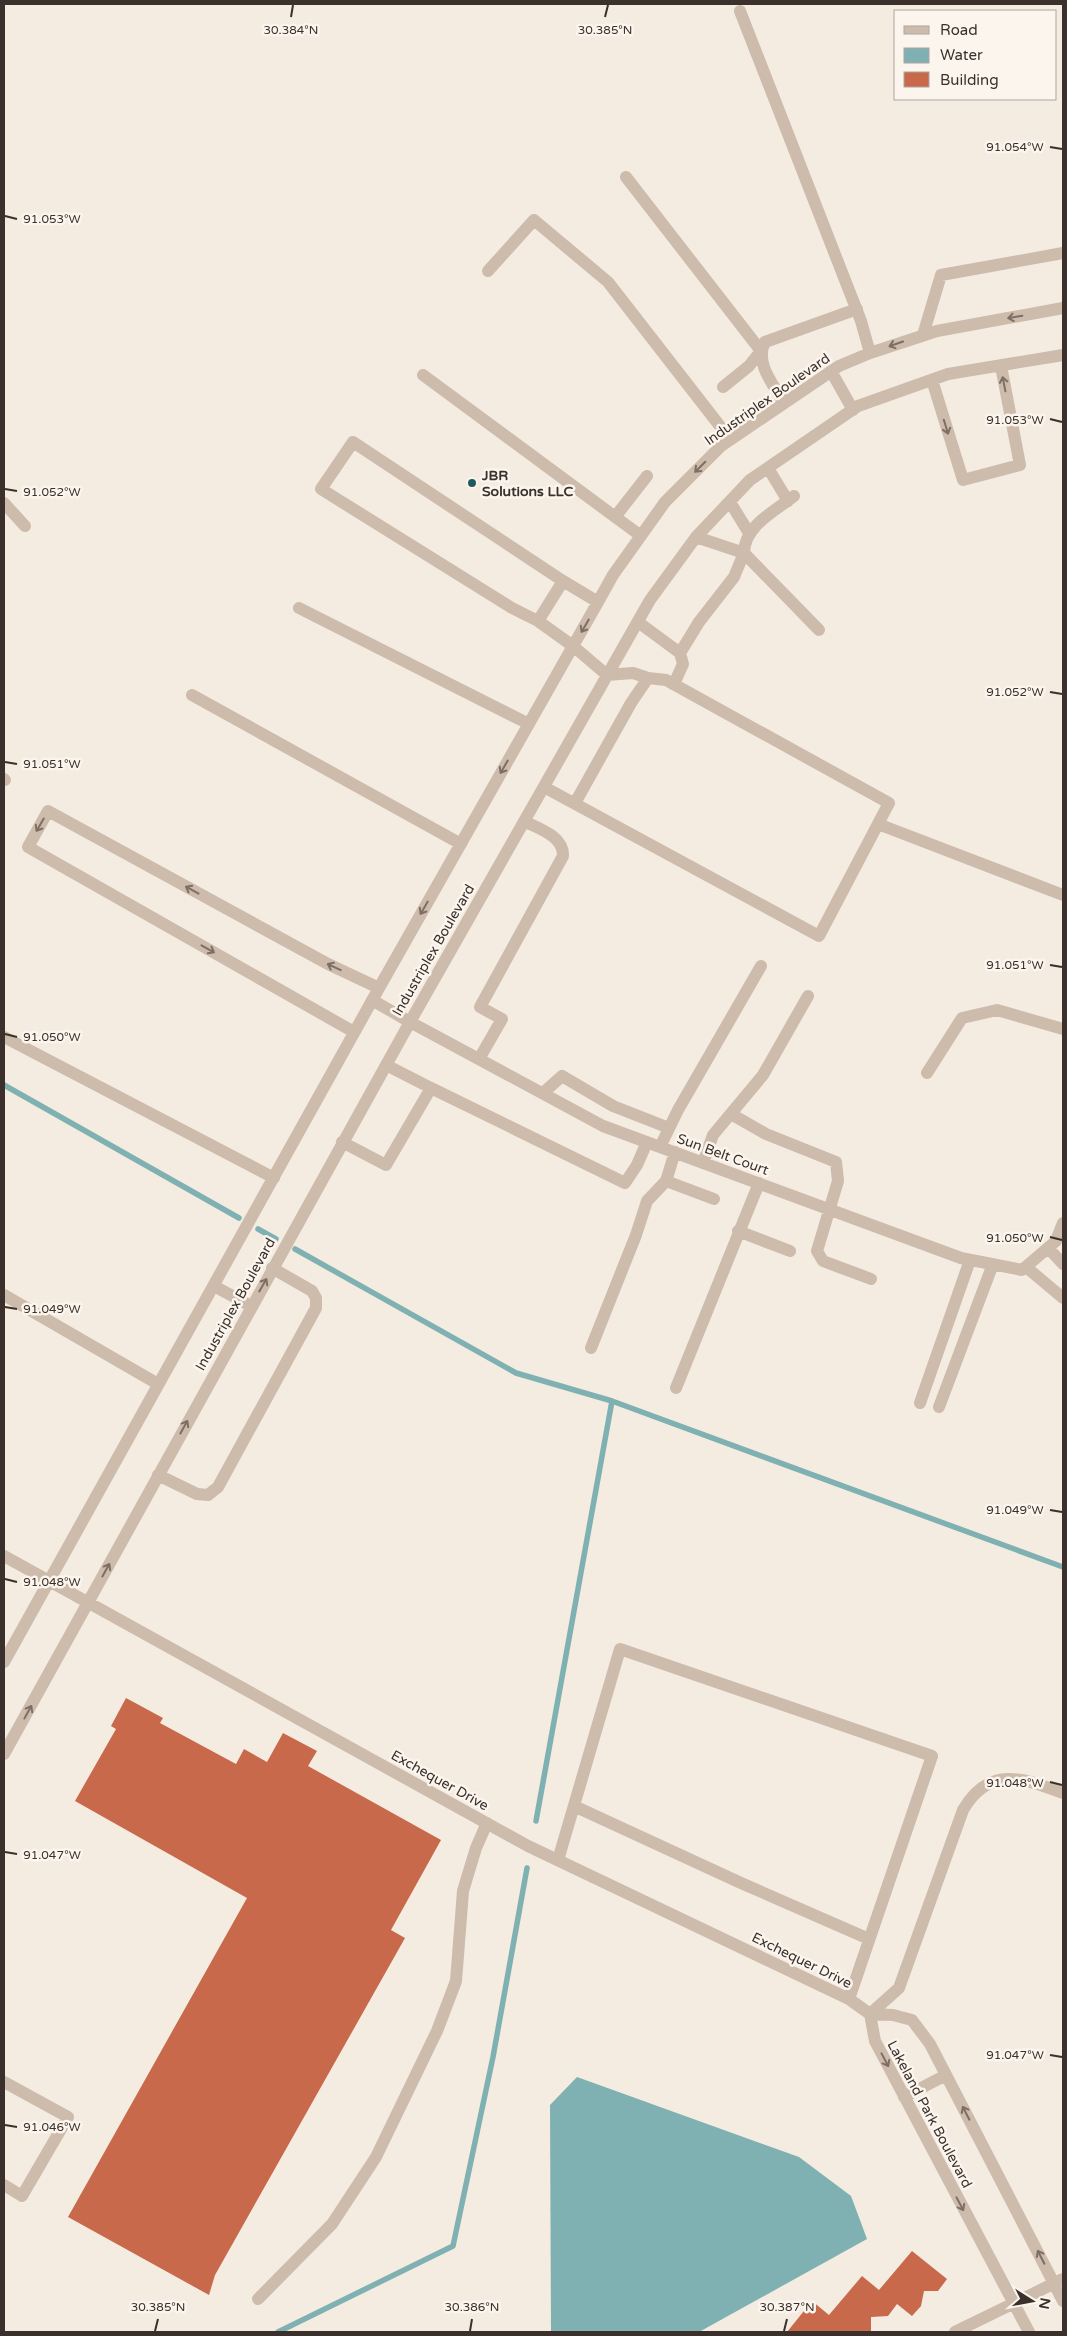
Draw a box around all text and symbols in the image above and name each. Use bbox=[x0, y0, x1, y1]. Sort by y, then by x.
legend bbox=[894, 10, 1057, 100]
text: Road bbox=[940, 21, 978, 39]
text: 30.384°N bbox=[264, 23, 318, 37]
text: 30.385°N bbox=[578, 23, 632, 37]
text: Water bbox=[940, 46, 983, 64]
text: Building bbox=[940, 71, 999, 89]
text: 91.054°W bbox=[986, 140, 1044, 154]
text: 91.053°W bbox=[23, 212, 81, 226]
one-way arrow bbox=[1008, 313, 1024, 323]
one-way arrow bbox=[889, 340, 905, 349]
street label: Industriplex Boulevard bbox=[701, 350, 833, 449]
one-way arrow bbox=[999, 377, 1009, 393]
text: 91.053°W bbox=[986, 413, 1044, 427]
one-way arrow bbox=[942, 418, 952, 434]
one-way arrow bbox=[694, 461, 706, 473]
place label: JBR Solutions LLC bbox=[481, 467, 574, 500]
marker: JBR Solutions LLC bbox=[466, 477, 478, 489]
text: 91.052°W bbox=[23, 485, 81, 499]
one-way arrow bbox=[579, 618, 589, 632]
text: 91.052°W bbox=[986, 685, 1044, 699]
text: 91.051°W bbox=[23, 757, 81, 771]
one-way arrow bbox=[499, 759, 509, 774]
one-way arrow bbox=[35, 817, 44, 832]
street label: Industriplex Boulevard bbox=[389, 881, 478, 1019]
one-way arrow bbox=[184, 885, 199, 895]
one-way arrow bbox=[419, 901, 429, 916]
one-way arrow bbox=[200, 945, 215, 954]
text: 91.051°W bbox=[986, 958, 1044, 972]
one-way arrow bbox=[327, 962, 342, 972]
text: 91.050°W bbox=[23, 1030, 81, 1044]
street label: Sun Belt Court bbox=[675, 1130, 772, 1179]
text: 91.050°W bbox=[986, 1231, 1044, 1245]
street label: Industriplex Boulevard bbox=[192, 1235, 279, 1374]
one-way arrow bbox=[258, 1278, 268, 1292]
text: 91.049°W bbox=[23, 1302, 81, 1316]
one-way arrow bbox=[180, 1421, 190, 1435]
text: 91.049°W bbox=[986, 1503, 1044, 1517]
one-way arrow bbox=[102, 1563, 112, 1577]
text: 91.048°W bbox=[23, 1575, 81, 1589]
one-way arrow bbox=[23, 1705, 33, 1719]
street label: Exchequer Drive bbox=[388, 1747, 492, 1814]
text: 91.048°W bbox=[986, 1776, 1044, 1790]
text: 91.047°W bbox=[23, 1848, 81, 1862]
street label: Exchequer Drive bbox=[749, 1929, 855, 1992]
street label: Lakeland Park Boulevard bbox=[883, 2038, 976, 2191]
text: 91.047°W bbox=[986, 2048, 1044, 2062]
one-way arrow bbox=[880, 2052, 890, 2067]
one-way arrow bbox=[961, 2106, 970, 2121]
text: 91.046°W bbox=[23, 2120, 81, 2134]
one-way arrow bbox=[955, 2196, 965, 2211]
one-way arrow bbox=[1036, 2250, 1046, 2265]
north arrow bbox=[1007, 2276, 1057, 2326]
text: N bbox=[1035, 2296, 1054, 2311]
text: 30.385°N bbox=[131, 2300, 185, 2314]
text: 30.386°N bbox=[445, 2300, 499, 2314]
text: 30.387°N bbox=[759, 2300, 815, 2314]

